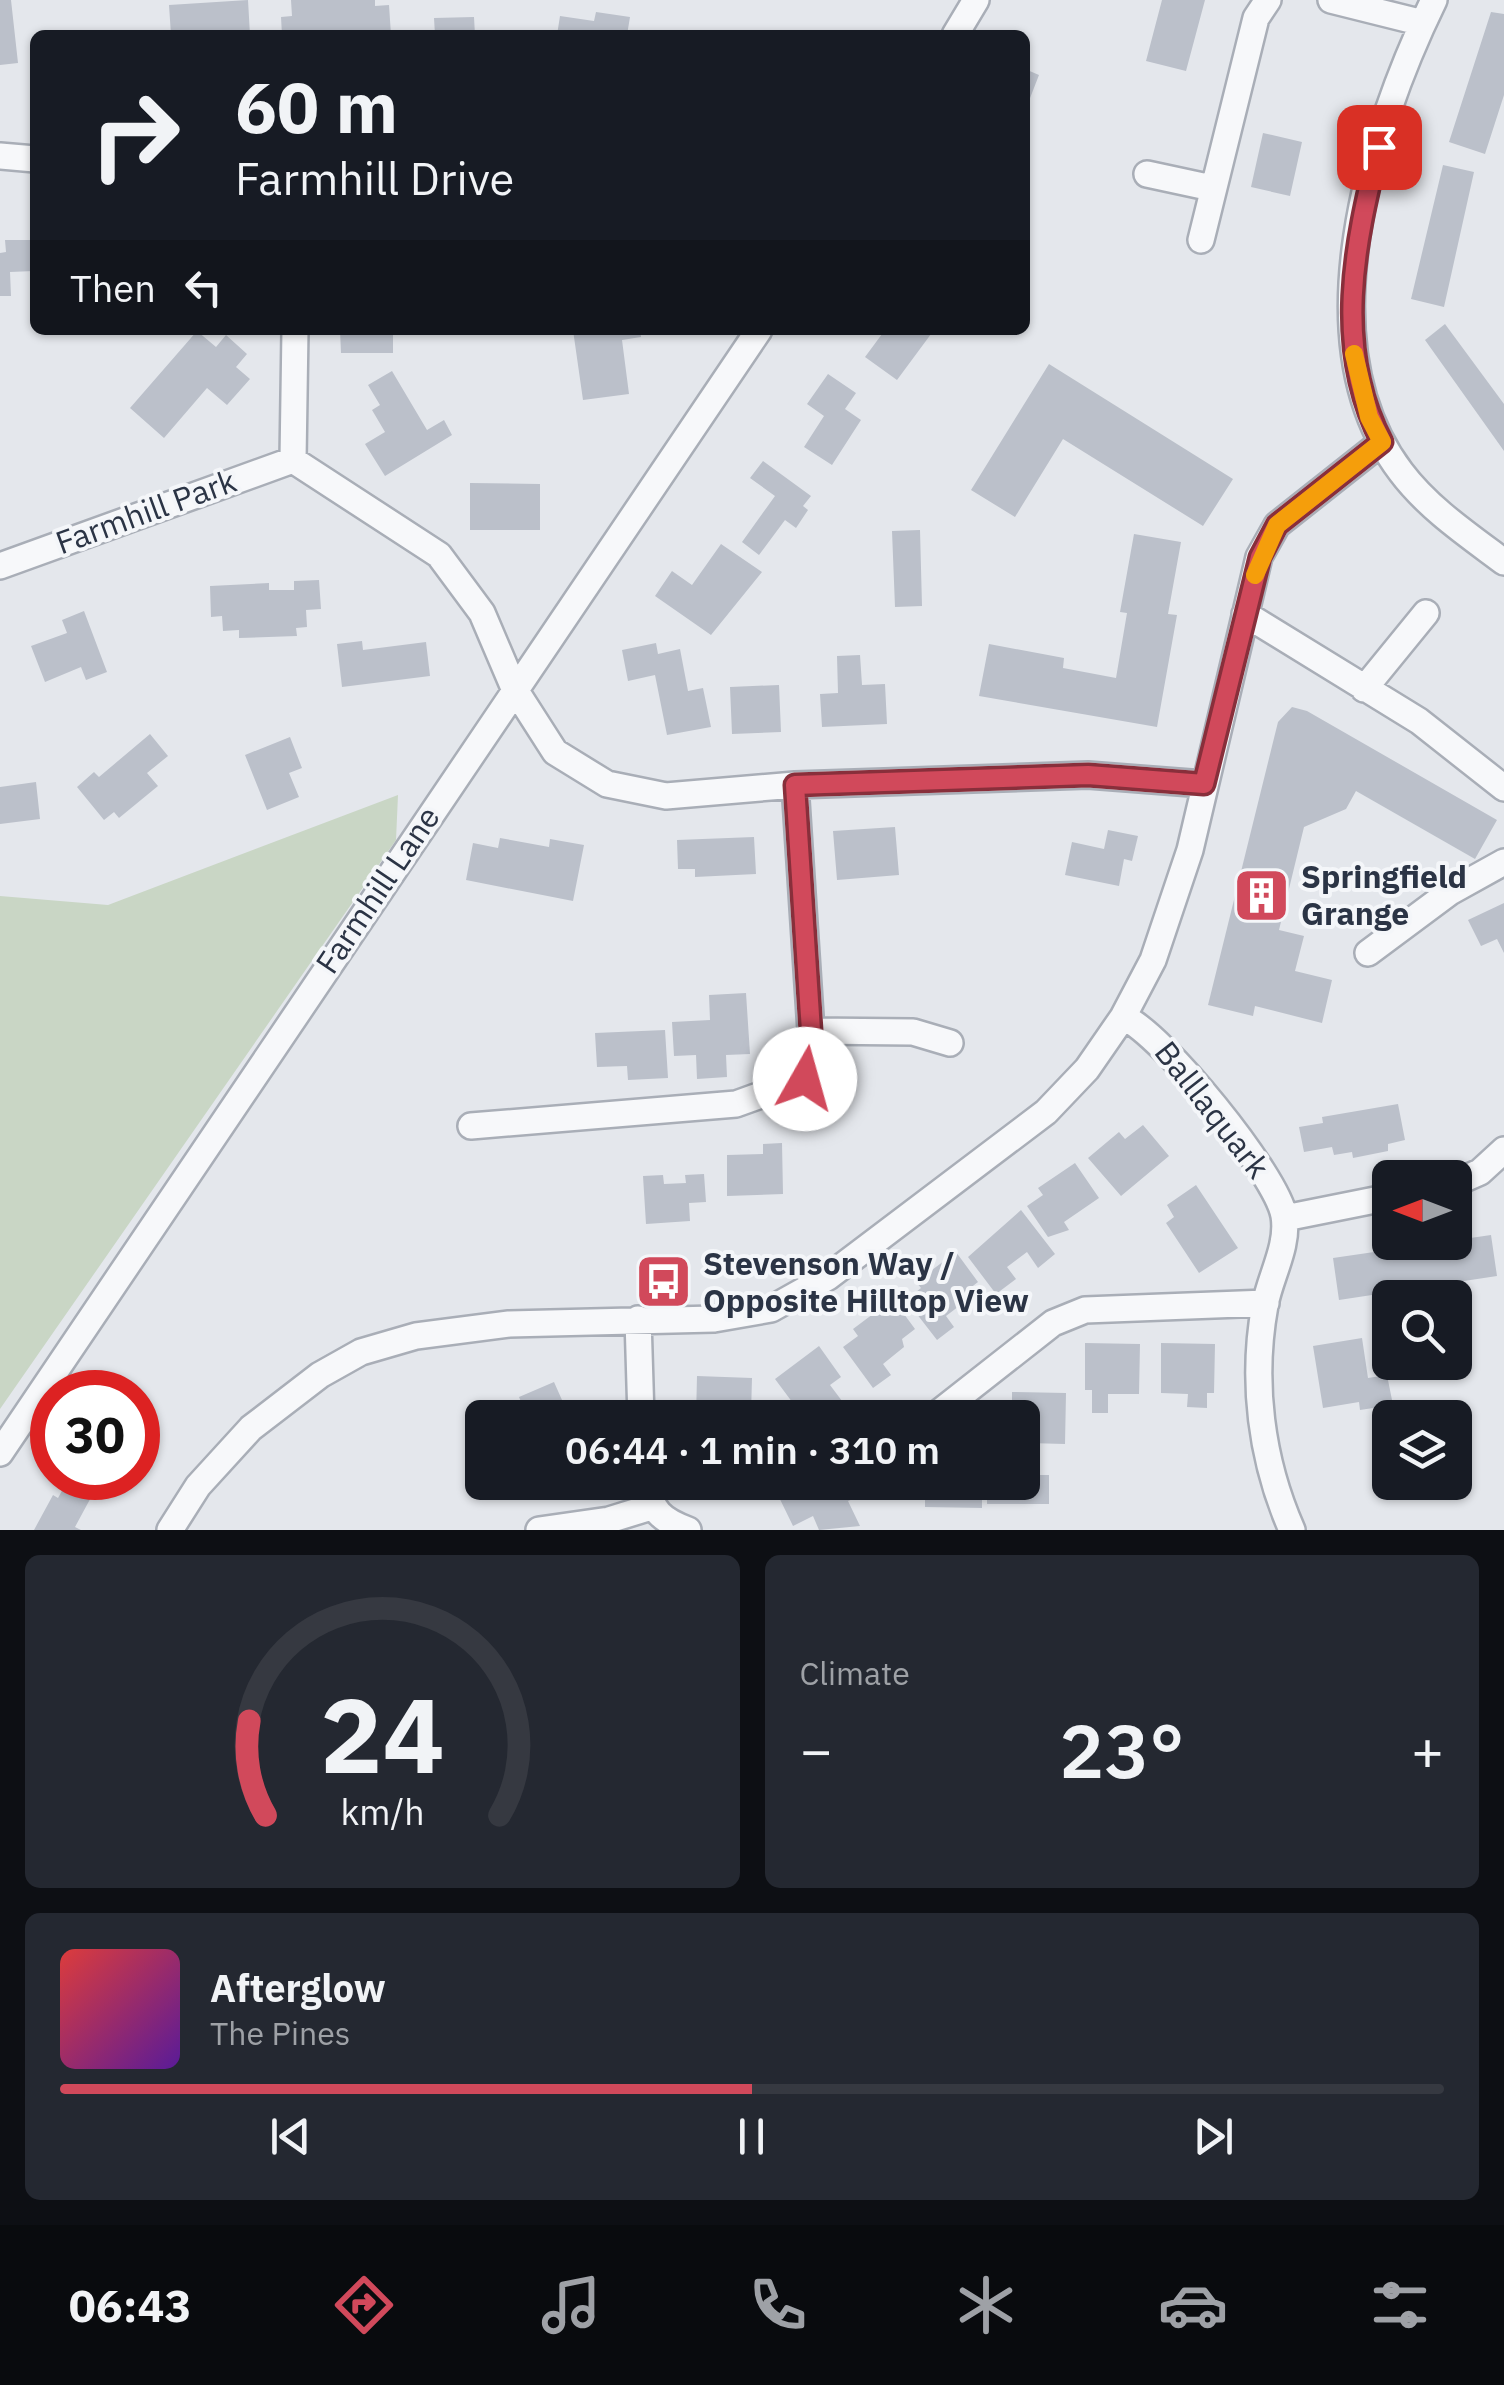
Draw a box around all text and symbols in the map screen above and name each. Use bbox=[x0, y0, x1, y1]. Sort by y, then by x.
text: 60 m bbox=[235, 61, 398, 152]
icon: right bbox=[70, 70, 200, 200]
pin bbox=[1337, 105, 1422, 190]
icon: arrive bbox=[1352, 120, 1407, 175]
text: Farmhill Drive bbox=[235, 149, 514, 207]
icon: left bbox=[176, 260, 231, 315]
text: Then bbox=[70, 263, 156, 312]
street label: Farmhill Park bbox=[50, 459, 242, 563]
street label: Farmhill Lane bbox=[306, 798, 449, 981]
place label: Springfield Grange bbox=[1301, 855, 1467, 934]
building icon: Springfield Grange bbox=[1232, 865, 1292, 925]
position arrow bbox=[753, 1027, 857, 1131]
street label: Balllaquark bbox=[1146, 1032, 1280, 1187]
north arrow bbox=[1372, 1160, 1472, 1260]
map controls bbox=[1372, 1160, 1472, 1500]
place label: Stevenson Way / Opposite Hilltop View bbox=[703, 1242, 1029, 1321]
bus stop icon: Stevenson Way / Opposite Hilltop View bbox=[634, 1252, 694, 1312]
button: search bbox=[1372, 1280, 1472, 1380]
speed limit sign: 30 bbox=[30, 1370, 160, 1500]
button: layers bbox=[1372, 1400, 1472, 1500]
text: 06:44 · 1 min · 310 m bbox=[565, 1425, 940, 1474]
text: Climate bbox=[800, 1652, 910, 1694]
text: 24 bbox=[320, 1666, 445, 1802]
text: 23° bbox=[1059, 1701, 1184, 1799]
text: − bbox=[800, 1714, 833, 1785]
text: + bbox=[1411, 1714, 1444, 1785]
text: km/h bbox=[340, 1788, 424, 1835]
text: Afterglow bbox=[210, 1963, 386, 2012]
text: The Pines bbox=[210, 2012, 350, 2054]
icon: previous bbox=[263, 2109, 318, 2164]
icon: pause bbox=[724, 2109, 779, 2164]
icon: next bbox=[1186, 2109, 1241, 2164]
icon: directions bbox=[329, 2270, 399, 2340]
icon: music bbox=[536, 2270, 606, 2340]
icon: phone bbox=[743, 2270, 813, 2340]
icon: climate bbox=[951, 2270, 1021, 2340]
icon: car bbox=[1158, 2270, 1228, 2340]
icon: filters bbox=[1365, 2270, 1435, 2340]
text: 06:43 bbox=[69, 2276, 192, 2334]

